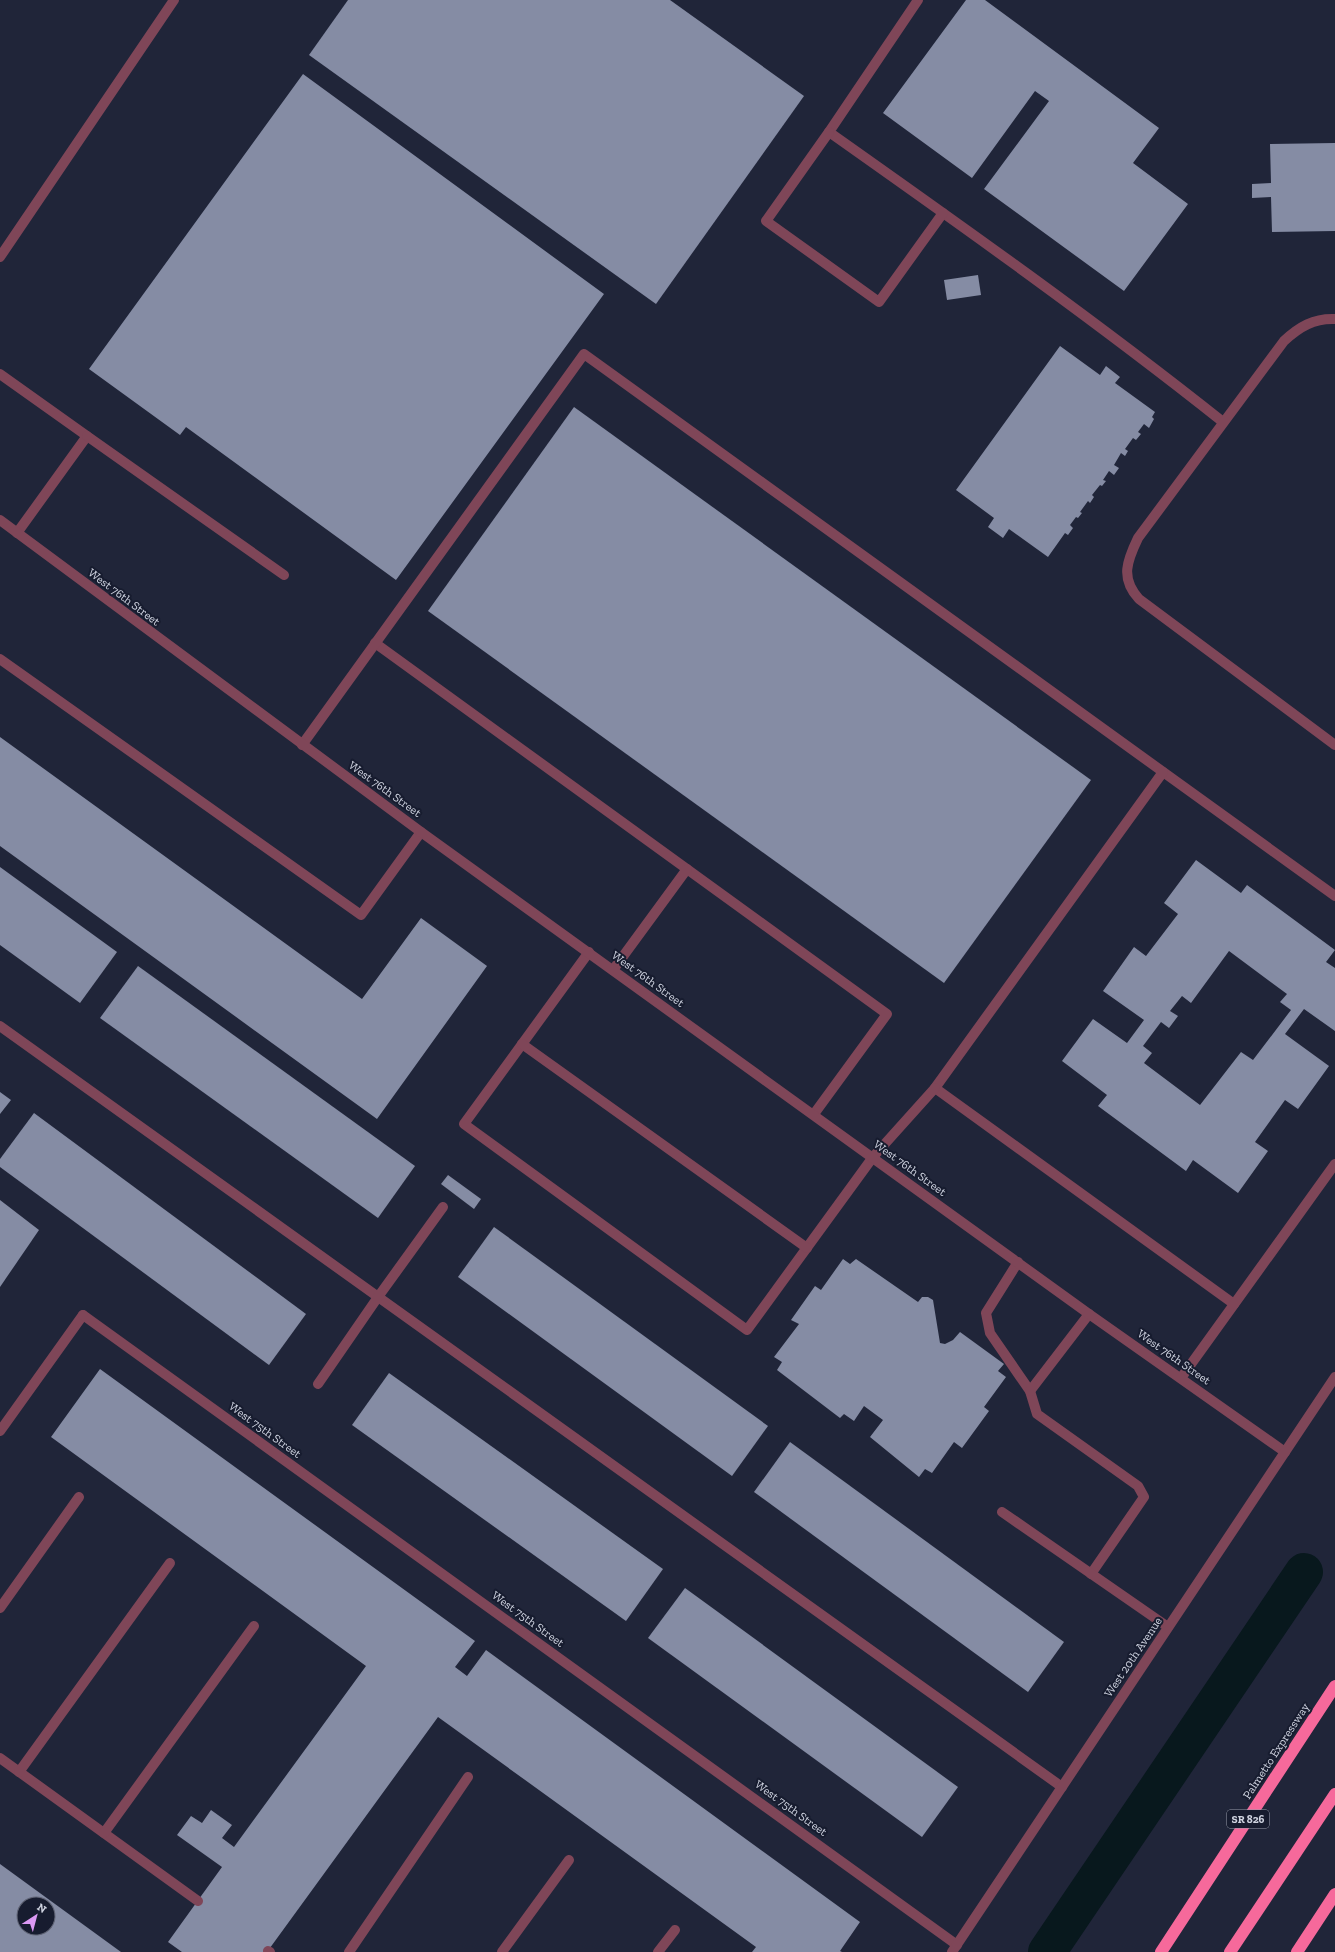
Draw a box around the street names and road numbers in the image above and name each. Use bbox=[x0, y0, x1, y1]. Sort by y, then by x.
street label: West 76th Street bbox=[85, 565, 163, 629]
street label: West 76th Street bbox=[346, 758, 424, 820]
street label: West 76th Street bbox=[609, 948, 687, 1010]
street label: West 76th Street bbox=[871, 1137, 949, 1199]
street label: West 76th Street bbox=[1135, 1327, 1214, 1388]
street label: West 75th Street bbox=[226, 1399, 304, 1461]
street label: West 75th Street bbox=[489, 1588, 567, 1650]
street label: West 20th Avenue bbox=[1101, 1614, 1165, 1700]
street label: Palmetto Expressway bbox=[1240, 1700, 1313, 1802]
street label: West 75th Street bbox=[752, 1777, 830, 1839]
road number: SR 826 bbox=[1227, 1810, 1269, 1828]

